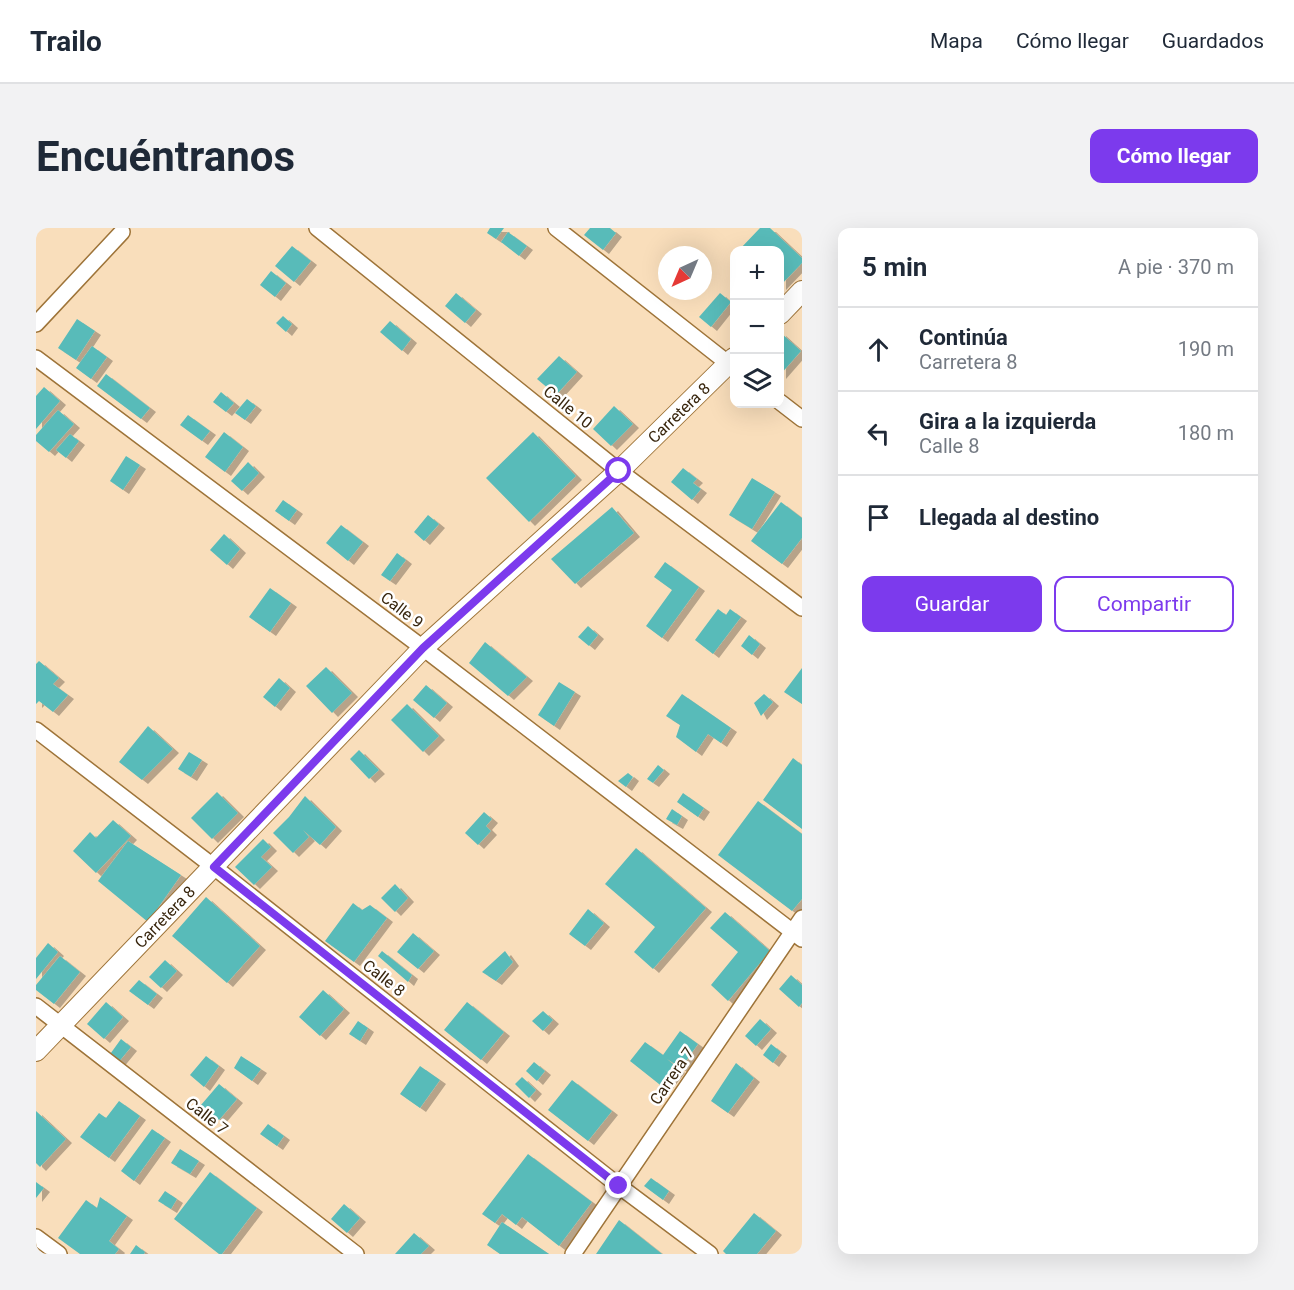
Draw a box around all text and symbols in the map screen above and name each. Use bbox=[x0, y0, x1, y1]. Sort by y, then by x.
text: Trailo bbox=[30, 25, 102, 58]
text: Mapa bbox=[930, 29, 983, 53]
text: Cómo llegar bbox=[1016, 29, 1129, 53]
text: Guardados bbox=[1162, 29, 1264, 53]
button: Cómo llegar bbox=[1090, 129, 1258, 183]
text: Encuéntranos bbox=[36, 132, 295, 181]
north arrow bbox=[658, 246, 712, 300]
map controls bbox=[730, 246, 784, 408]
button: + bbox=[730, 246, 784, 300]
text: 5 min bbox=[862, 252, 927, 282]
text: A pie · 370 m bbox=[1118, 255, 1234, 279]
button: − bbox=[730, 300, 784, 354]
text: Continúa bbox=[919, 325, 1008, 350]
icon: ahead bbox=[862, 333, 895, 366]
text: 190 m bbox=[1178, 337, 1234, 361]
text: Carretera 8 bbox=[919, 350, 1018, 374]
button: layers bbox=[730, 354, 784, 408]
street label: Carretera 8 bbox=[644, 379, 714, 447]
street label: Calle 10 bbox=[540, 382, 596, 432]
text: Gira a la izquierda bbox=[919, 409, 1096, 434]
icon: left bbox=[862, 417, 895, 450]
text: 180 m bbox=[1178, 421, 1234, 445]
text: Calle 8 bbox=[919, 434, 979, 458]
route start bbox=[605, 457, 631, 483]
icon: arrive bbox=[862, 501, 895, 534]
text: Llegada al destino bbox=[919, 505, 1099, 530]
button: Guardar bbox=[862, 576, 1042, 632]
button: Compartir bbox=[1054, 576, 1234, 632]
street label: Calle 9 bbox=[377, 588, 427, 632]
street label: Carretera 8 bbox=[131, 882, 199, 952]
street label: Calle 8 bbox=[359, 956, 409, 1000]
street label: Carrera 7 bbox=[646, 1044, 698, 1108]
street label: Calle 7 bbox=[182, 1094, 232, 1138]
route end bbox=[605, 1172, 631, 1198]

